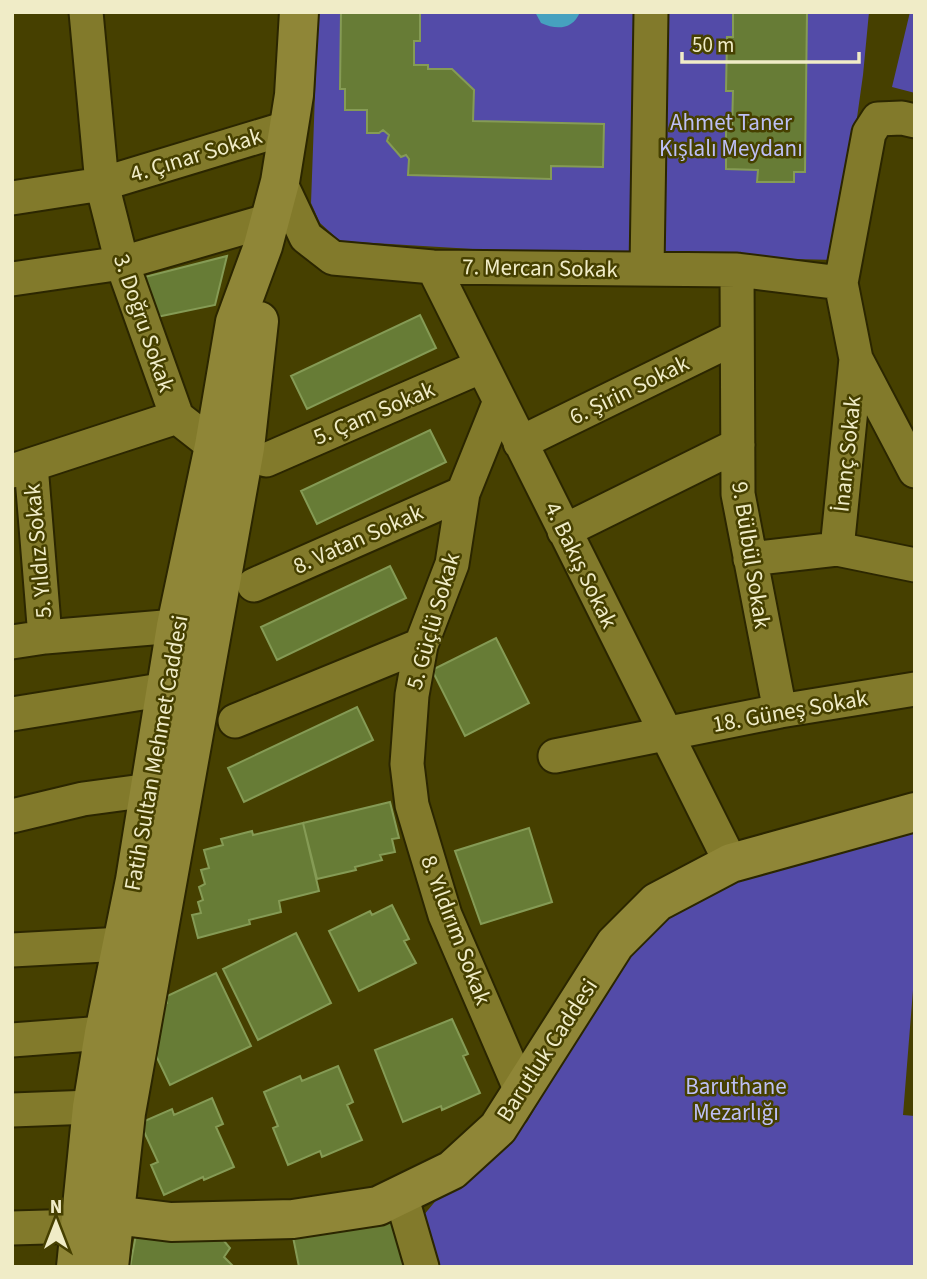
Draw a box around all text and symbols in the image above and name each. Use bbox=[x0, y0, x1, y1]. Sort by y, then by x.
scale bar bbox=[682, 21, 859, 65]
text: 50 m bbox=[692, 30, 734, 60]
park label: Ahmet Taner Kışlalı Meydanı bbox=[659, 106, 803, 165]
street label: 4. Çınar Sokak bbox=[126, 119, 267, 191]
street label: 3. Doğru Sokak bbox=[105, 250, 183, 397]
street label: 7. Mercan Sokak bbox=[462, 250, 619, 286]
street label: 6. Şirin Sokak bbox=[564, 347, 695, 433]
street label: 5. Çam Sokak bbox=[308, 372, 440, 453]
street label: İnanç Sokak bbox=[824, 394, 870, 514]
street label: 9. Bülbül Sokak bbox=[723, 479, 779, 631]
street label: 5. Yıldız Sokak bbox=[16, 482, 60, 620]
street label: 8. Vatan Sokak bbox=[288, 495, 429, 582]
street label: 4. Bakış Sokak bbox=[536, 496, 626, 634]
street label: 5. Güçlü Sokak bbox=[398, 548, 468, 693]
street label: Fatih Sultan Mehmet Caddesi bbox=[115, 613, 197, 893]
street label: 18. Güneş Sokak bbox=[710, 681, 871, 741]
street label: 8. Yıldırım Sokak bbox=[412, 850, 500, 1010]
street label: Barutluk Caddesi bbox=[488, 972, 606, 1128]
park label: Baruthane Mezarlığı bbox=[685, 1070, 787, 1129]
north arrow bbox=[21, 1188, 91, 1258]
text: N bbox=[50, 1194, 62, 1221]

